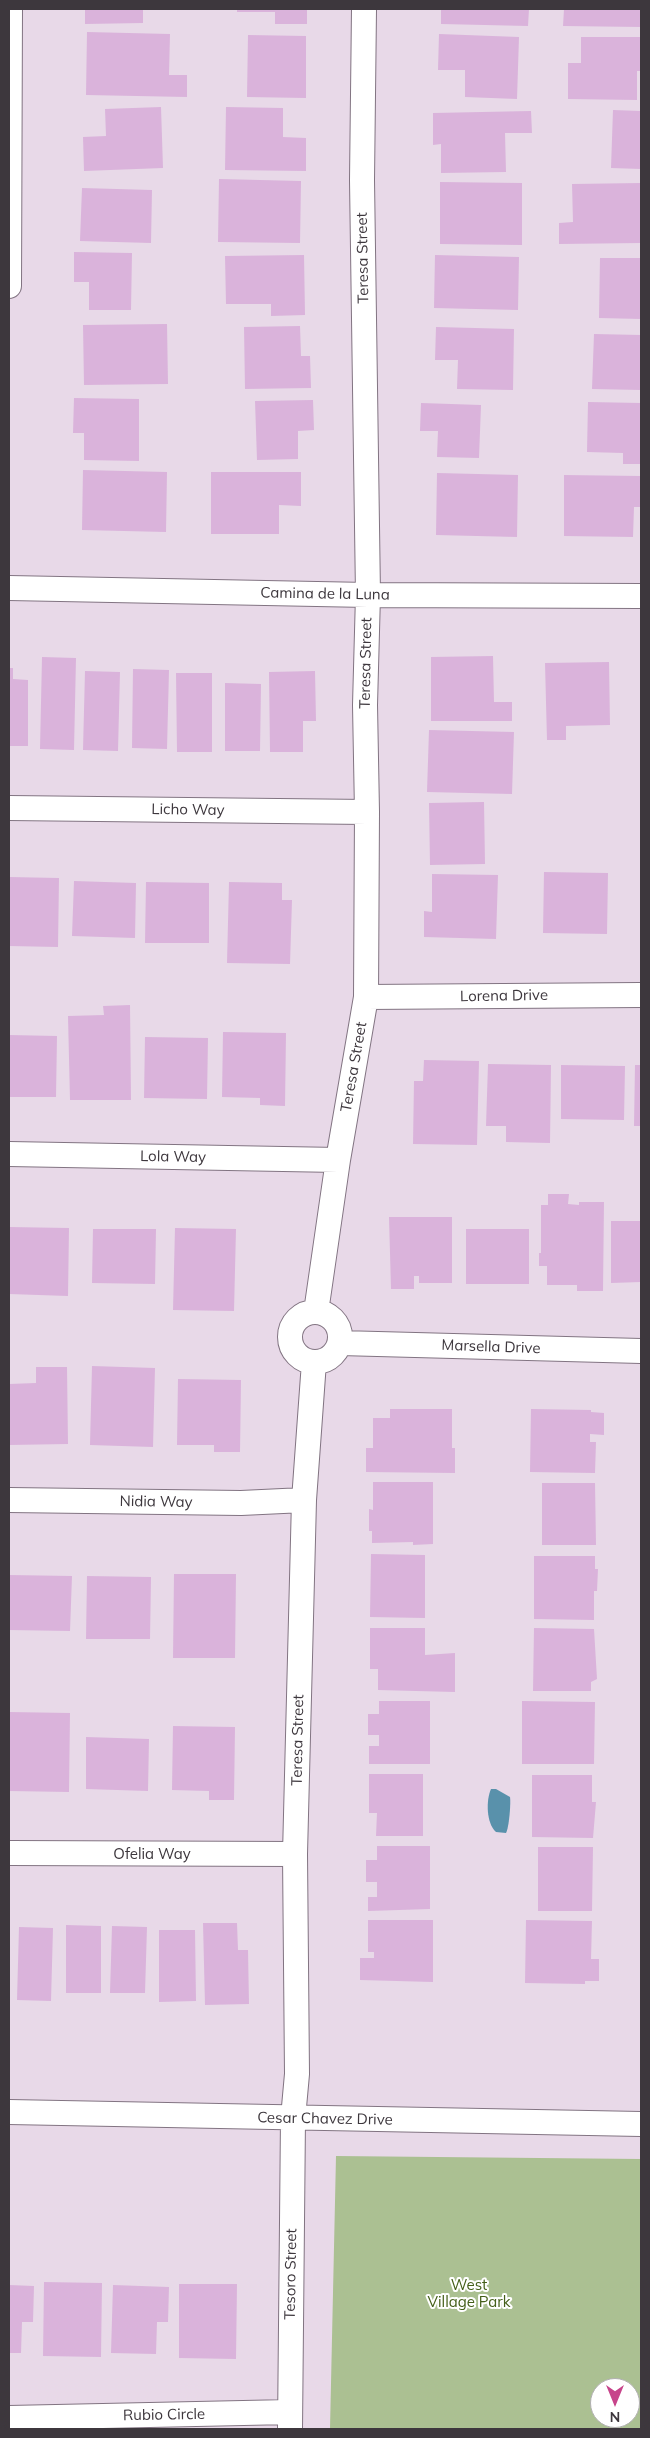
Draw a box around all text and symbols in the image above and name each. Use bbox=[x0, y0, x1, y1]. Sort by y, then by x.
street label: Teresa Street bbox=[353, 212, 373, 304]
street label: Camina de la Luna bbox=[260, 584, 390, 604]
street label: Teresa Street bbox=[356, 617, 376, 709]
street label: Licho Way bbox=[151, 800, 225, 820]
street label: Lorena Drive bbox=[460, 986, 548, 1006]
street label: Teresa Street bbox=[337, 1020, 371, 1114]
street label: Lola Way bbox=[140, 1147, 206, 1167]
street label: Marsella Drive bbox=[441, 1336, 541, 1358]
street label: Nidia Way bbox=[119, 1492, 193, 1512]
street label: Teresa Street bbox=[288, 1694, 308, 1786]
street label: Ofelia Way bbox=[113, 1845, 191, 1863]
street label: Cesar Chavez Drive bbox=[257, 2109, 393, 2129]
street label: Tesoro Street bbox=[281, 2228, 301, 2320]
park label: West Village Park bbox=[428, 2276, 510, 2311]
north arrow bbox=[590, 2378, 640, 2428]
street label: Rubio Circle bbox=[123, 2405, 205, 2425]
text: N bbox=[610, 2408, 620, 2426]

